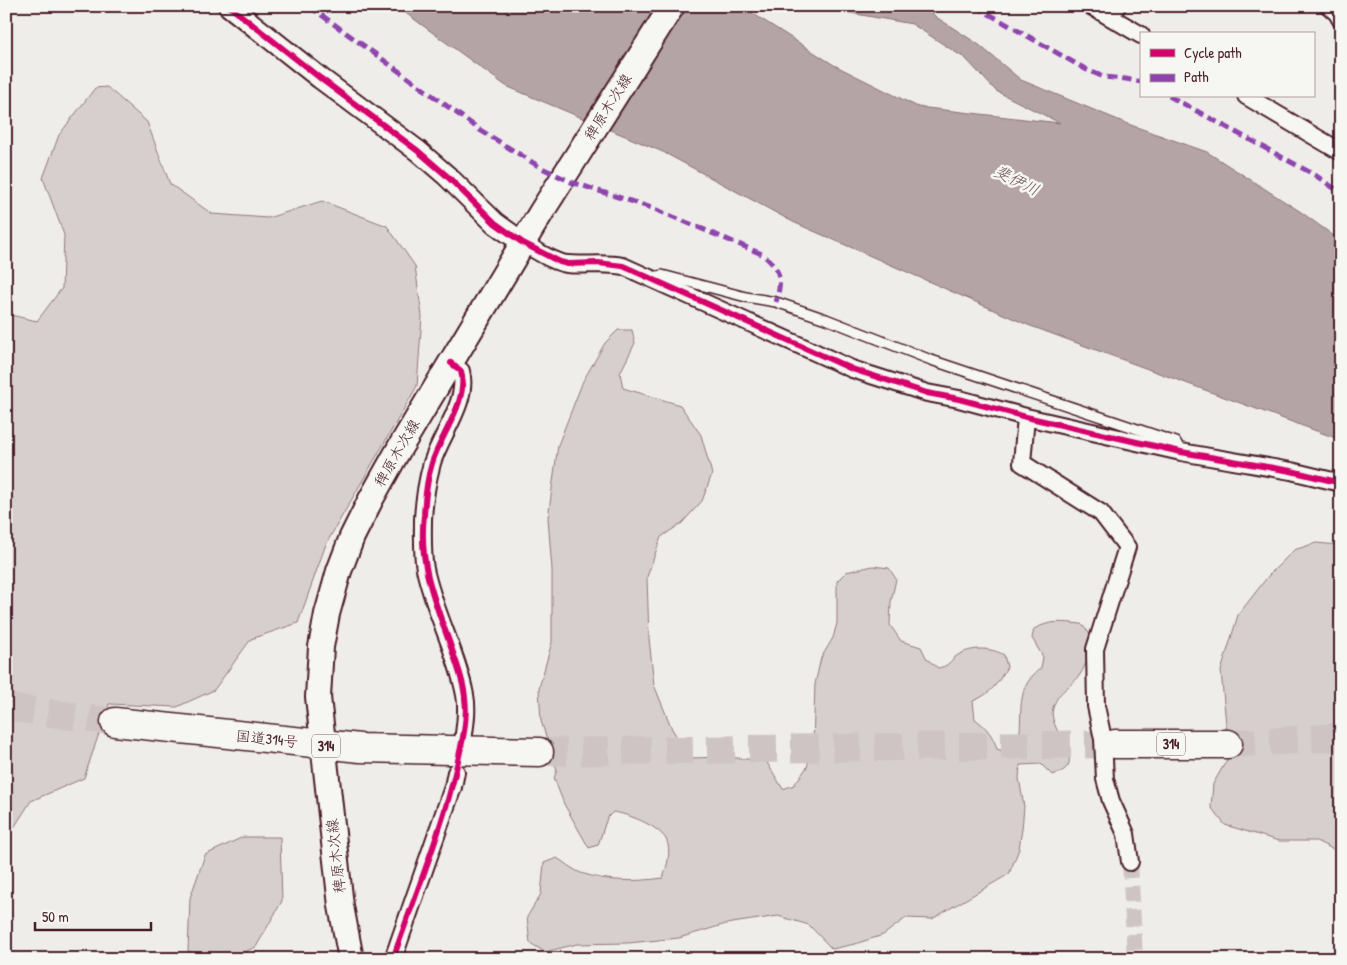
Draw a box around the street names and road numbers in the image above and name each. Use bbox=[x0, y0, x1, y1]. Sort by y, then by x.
street label: 稗原木次線 bbox=[579, 69, 636, 144]
street label: 稗原木次線 bbox=[369, 415, 424, 490]
street label: 国道314号 bbox=[235, 725, 299, 752]
road number: 314 bbox=[1157, 732, 1185, 756]
road number: 314 bbox=[312, 734, 340, 758]
street label: 稗原木次線 bbox=[321, 818, 350, 894]

